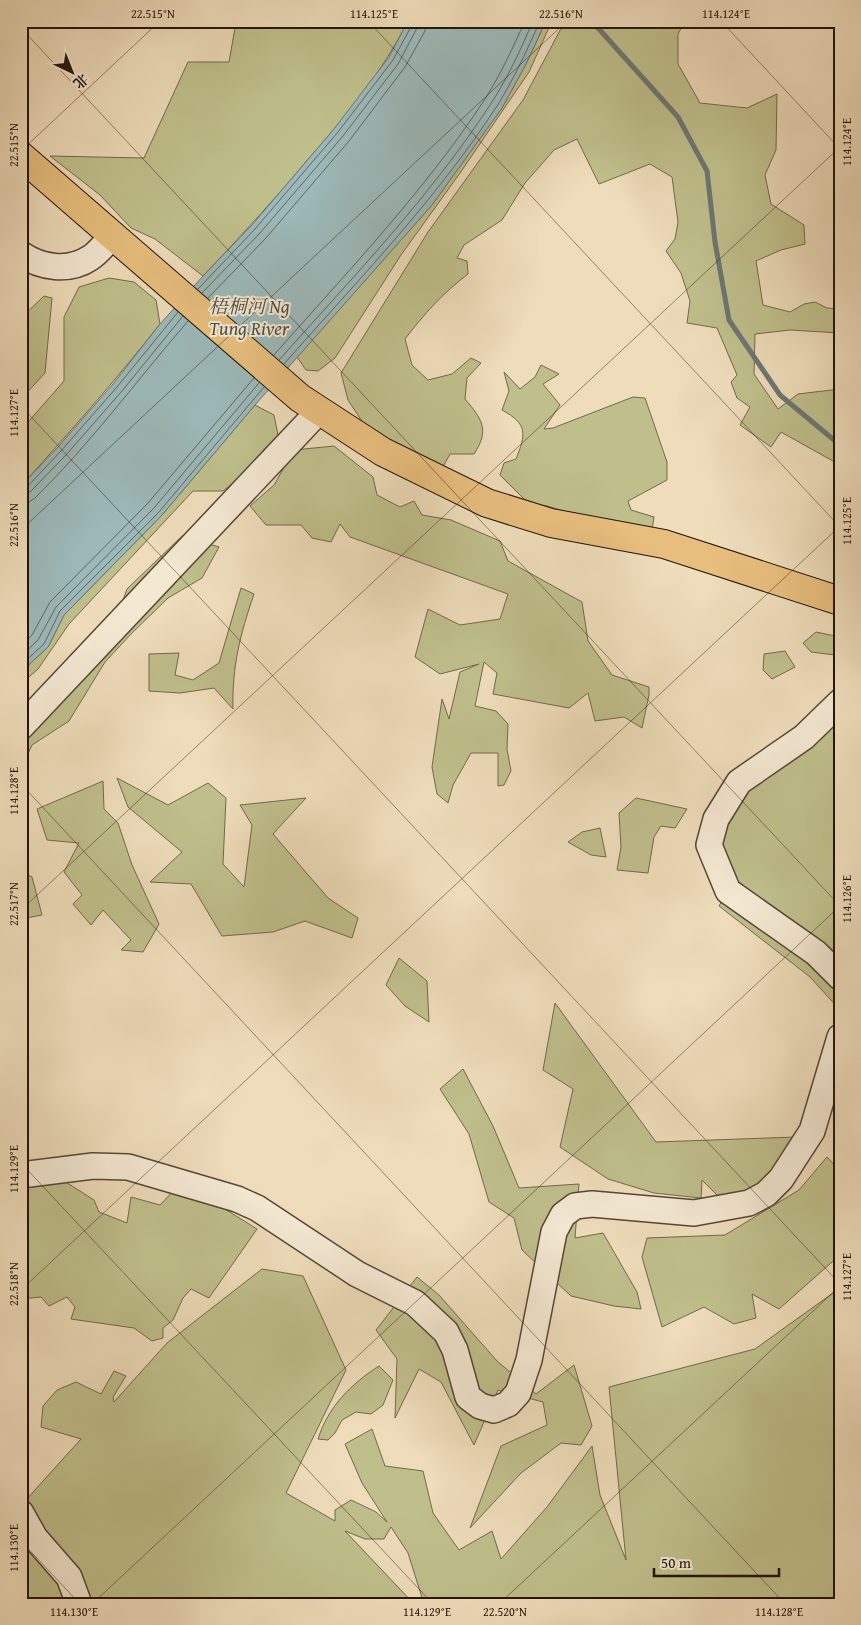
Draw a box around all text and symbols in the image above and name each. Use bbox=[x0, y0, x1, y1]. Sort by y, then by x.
text: 22.515°N bbox=[131, 5, 175, 22]
text: 114.125°E bbox=[350, 5, 398, 22]
text: 22.516°N bbox=[539, 5, 583, 22]
text: 114.124°E bbox=[702, 5, 750, 22]
north arrow bbox=[48, 48, 98, 98]
text: 北 bbox=[69, 69, 93, 94]
text: 114.124°E bbox=[838, 118, 855, 166]
text: 22.515°N bbox=[5, 123, 22, 167]
water label: 梧桐河 Ng Tung River bbox=[209, 292, 290, 342]
text: 114.127°E bbox=[5, 389, 22, 437]
text: 114.125°E bbox=[838, 497, 855, 545]
text: 22.516°N bbox=[5, 503, 22, 547]
text: 114.128°E bbox=[5, 767, 22, 815]
text: 114.126°E bbox=[838, 875, 855, 923]
text: 22.517°N bbox=[5, 882, 22, 926]
text: 114.129°E bbox=[5, 1145, 22, 1193]
text: 114.127°E bbox=[838, 1253, 855, 1301]
text: 22.518°N bbox=[5, 1262, 22, 1306]
text: 114.130°E bbox=[5, 1524, 22, 1572]
scale bar bbox=[654, 1545, 778, 1577]
text: 50 m bbox=[661, 1552, 692, 1573]
text: 114.130°E bbox=[50, 1603, 98, 1620]
text: 114.129°E bbox=[403, 1603, 451, 1620]
text: 22.520°N bbox=[483, 1603, 527, 1620]
text: 114.128°E bbox=[755, 1603, 803, 1620]

